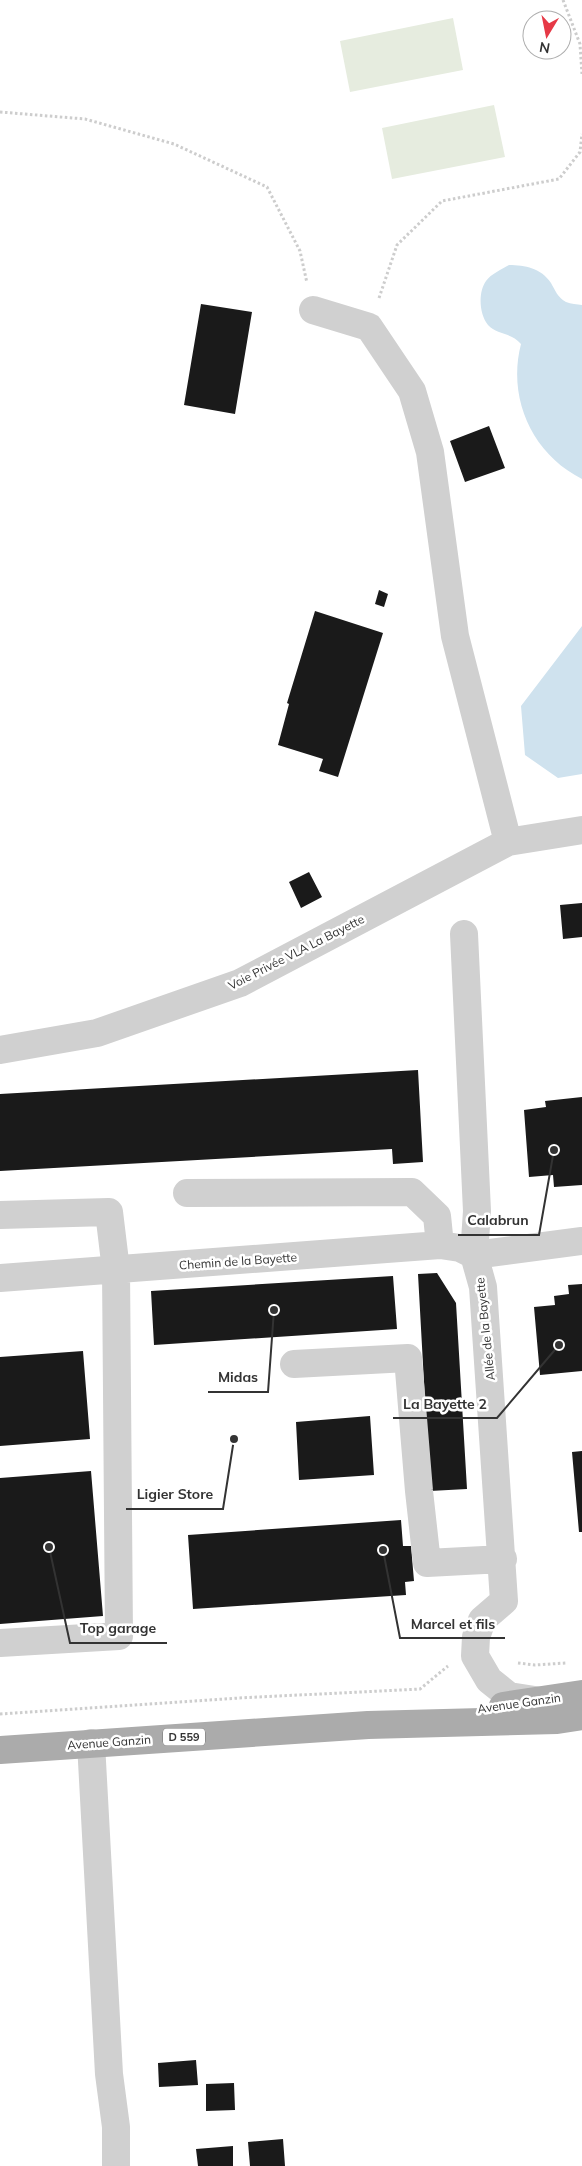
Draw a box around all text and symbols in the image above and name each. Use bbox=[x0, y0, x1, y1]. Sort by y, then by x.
north arrow bbox=[522, 10, 572, 60]
text: N bbox=[538, 38, 552, 58]
street label: Voie Privée VLA La Bayette bbox=[225, 911, 367, 993]
callout: Calabrun bbox=[458, 1206, 539, 1235]
text: Calabrun bbox=[467, 1211, 529, 1229]
street label: Chemin de la Bayette bbox=[179, 1249, 297, 1273]
street label: Allée de la Bayette bbox=[472, 1277, 498, 1381]
callout: Midas bbox=[208, 1363, 268, 1392]
text: Midas bbox=[218, 1368, 258, 1386]
callout: La Bayette 2 bbox=[393, 1389, 497, 1418]
text: La Bayette 2 bbox=[403, 1395, 487, 1413]
callout: Ligier Store bbox=[126, 1480, 223, 1509]
text: Ligier Store bbox=[137, 1485, 214, 1503]
callout: Marcel et fils bbox=[400, 1609, 505, 1638]
callout: Top garage bbox=[70, 1614, 167, 1643]
text: Marcel et fils bbox=[411, 1615, 495, 1633]
text: Top garage bbox=[80, 1619, 156, 1637]
street label: Avenue Ganzin bbox=[476, 1690, 562, 1716]
road number: D 559 bbox=[163, 1728, 205, 1745]
street label: Avenue Ganzin bbox=[67, 1732, 151, 1752]

